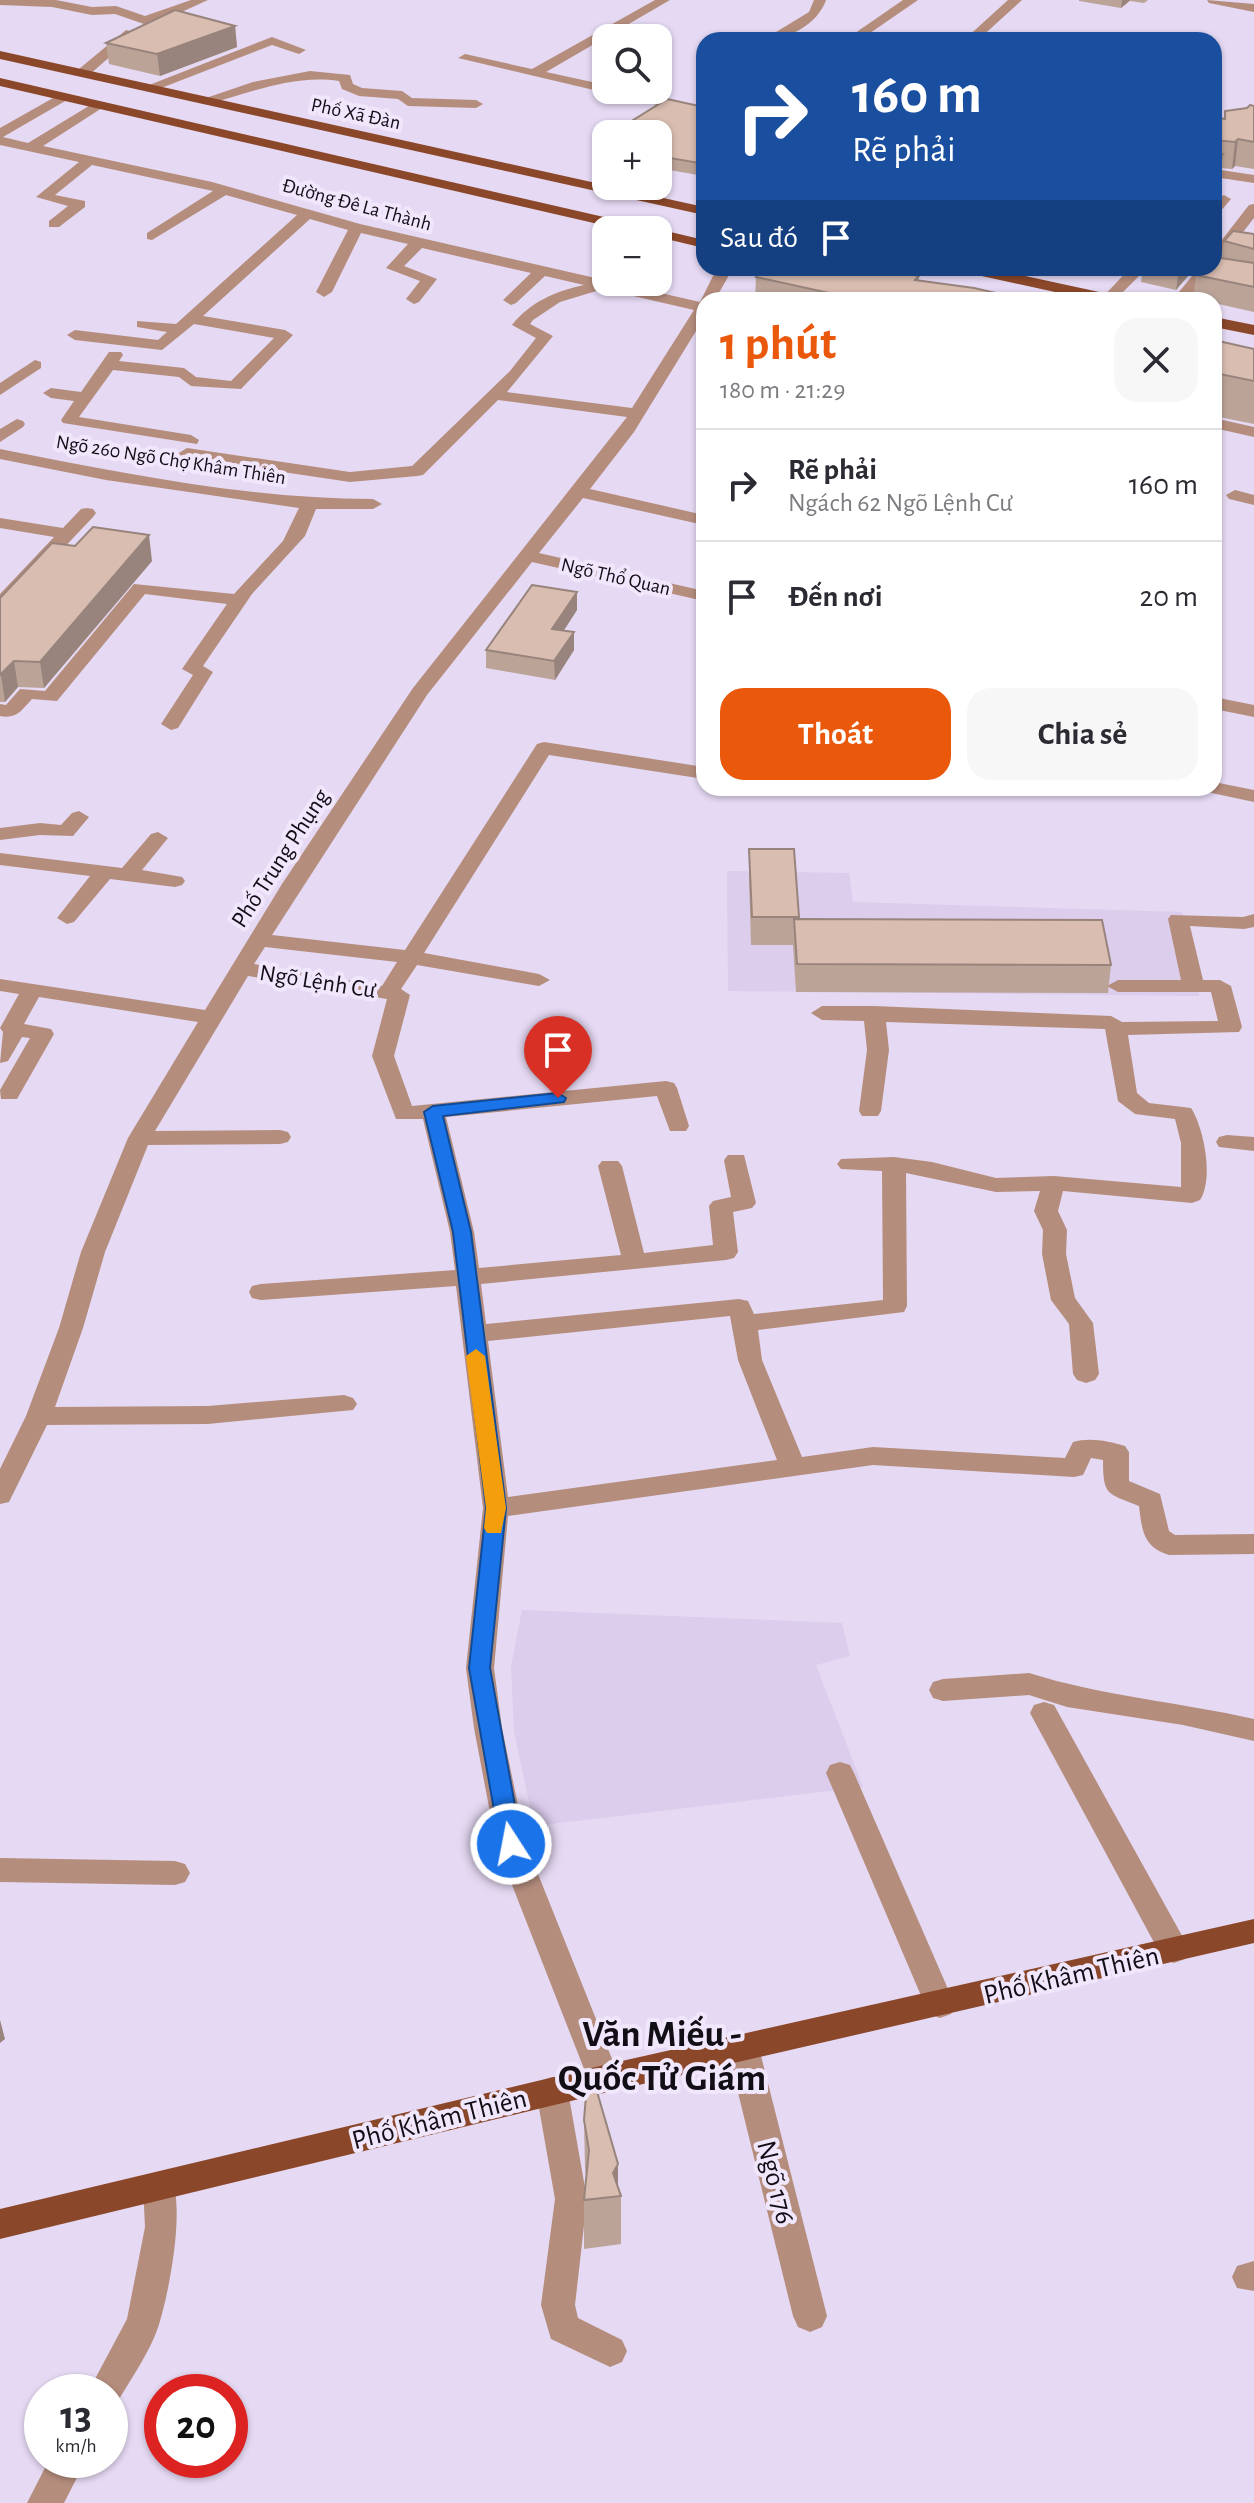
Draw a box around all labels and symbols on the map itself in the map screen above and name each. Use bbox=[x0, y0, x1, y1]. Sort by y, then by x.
street label: Phố Xã Đàn bbox=[309, 95, 402, 133]
street label: Đường Đê La Thành bbox=[280, 175, 434, 235]
street label: Ngõ 260 Ngõ Chợ Khâm Thiên bbox=[55, 432, 287, 488]
street label: Ngõ Thổ Quan bbox=[559, 555, 672, 599]
street label: Phố Trung Phụng bbox=[227, 785, 335, 932]
street label: Ngõ Lệnh Cư bbox=[258, 961, 378, 1003]
pin bbox=[524, 1016, 592, 1098]
position arrow bbox=[469, 1802, 553, 1886]
street label: Phố Khâm Thiên bbox=[981, 1942, 1162, 2010]
district label: Văn Miếu - Quốc Tử Giám bbox=[558, 2015, 766, 2098]
street label: Phố Khâm Thiên bbox=[349, 2085, 530, 2155]
street label: Ngõ 176 bbox=[751, 2138, 799, 2227]
speed limit sign: 20 bbox=[144, 2374, 248, 2478]

